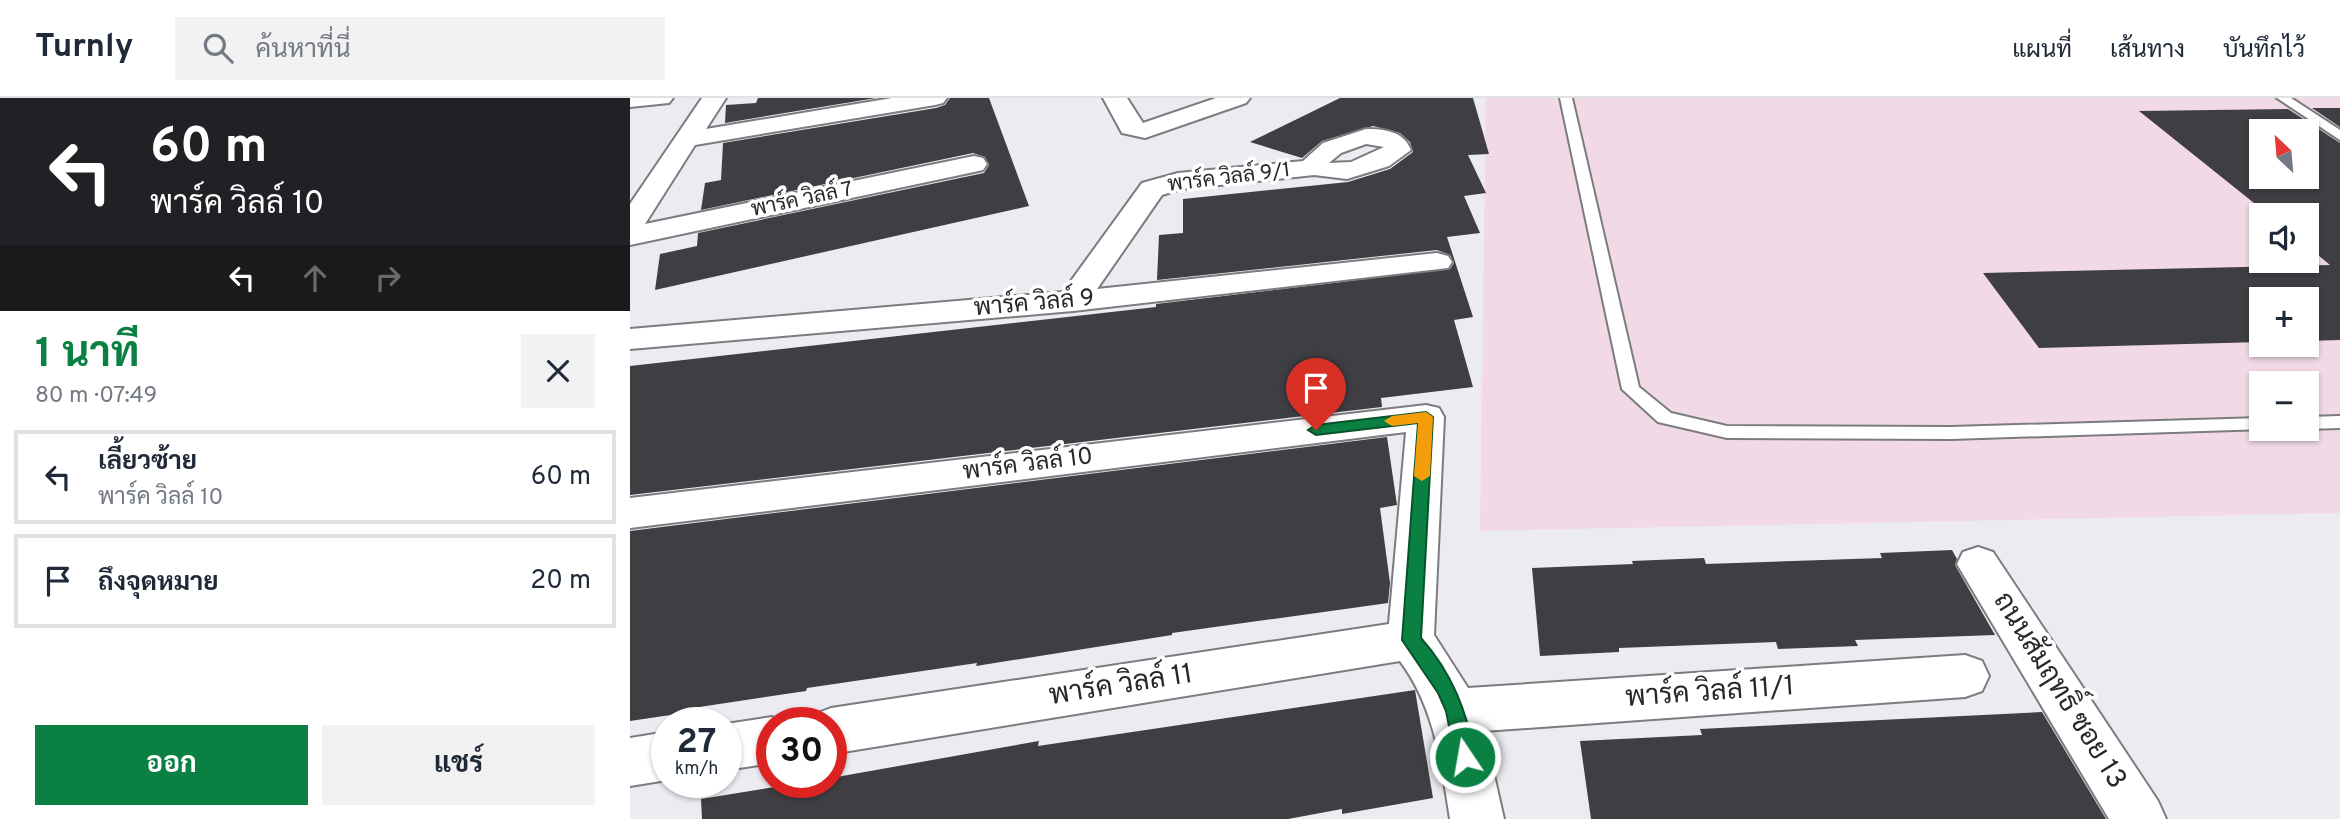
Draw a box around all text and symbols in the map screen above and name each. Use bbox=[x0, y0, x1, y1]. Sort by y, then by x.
search box bbox=[175, 17, 665, 80]
text: Turnly bbox=[35, 27, 133, 69]
icon: search bbox=[199, 29, 237, 67]
text: ค้นหาที่นี่ bbox=[255, 34, 350, 67]
text: แผนที่ bbox=[2012, 36, 2072, 66]
text: เส้นทาง bbox=[2110, 36, 2185, 66]
text: บันทึกไว้ bbox=[2223, 36, 2305, 66]
text: 60 m bbox=[150, 118, 268, 180]
north arrow bbox=[2249, 119, 2319, 189]
map controls bbox=[2249, 119, 2319, 441]
icon: left bbox=[35, 126, 126, 217]
street label: พาร์ค วิลล์ 9/1 bbox=[1166, 155, 1292, 199]
street label: พาร์ค วิลล์ 7 bbox=[748, 174, 855, 224]
text: พาร์ค วิลล์ 10 bbox=[150, 185, 324, 225]
button: sound bbox=[2249, 203, 2319, 273]
icon: left bbox=[223, 259, 261, 297]
icon: ahead bbox=[296, 259, 334, 297]
icon: right bbox=[369, 259, 407, 297]
street label: พาร์ค วิลล์ 9 bbox=[972, 281, 1095, 324]
button: + bbox=[2249, 287, 2319, 357]
text: 1 นาที bbox=[35, 329, 140, 382]
button: close bbox=[521, 334, 595, 408]
pin bbox=[1286, 358, 1346, 430]
icon: arrive bbox=[1297, 369, 1335, 407]
button: − bbox=[2249, 371, 2319, 441]
text: 80 m · 07:49 bbox=[35, 382, 157, 411]
street label: พาร์ค วิลล์ 10 bbox=[961, 439, 1095, 488]
text: เลี้ยวซ้าย bbox=[98, 446, 197, 479]
icon: left bbox=[39, 458, 77, 496]
text: 60 m bbox=[531, 461, 591, 494]
text: พาร์ค วิลล์ 10 bbox=[98, 484, 223, 513]
icon: arrive bbox=[39, 562, 77, 600]
text: 20 m bbox=[530, 565, 591, 598]
text: ถึงจุดหมาย bbox=[98, 567, 219, 600]
street label: ถนนสัมฤทธิ์ ซอย 13 bbox=[1984, 581, 2141, 796]
street label: พาร์ค วิลล์ 11 bbox=[1046, 653, 1195, 715]
street label: พาร์ค วิลล์ 11/1 bbox=[1624, 665, 1796, 717]
speed limit sign: 30 bbox=[756, 707, 847, 798]
position arrow bbox=[1428, 720, 1502, 794]
text: 27 bbox=[677, 721, 716, 765]
button: ออก bbox=[35, 725, 308, 805]
button: แชร์ bbox=[322, 725, 595, 805]
text: km/h bbox=[675, 758, 718, 781]

